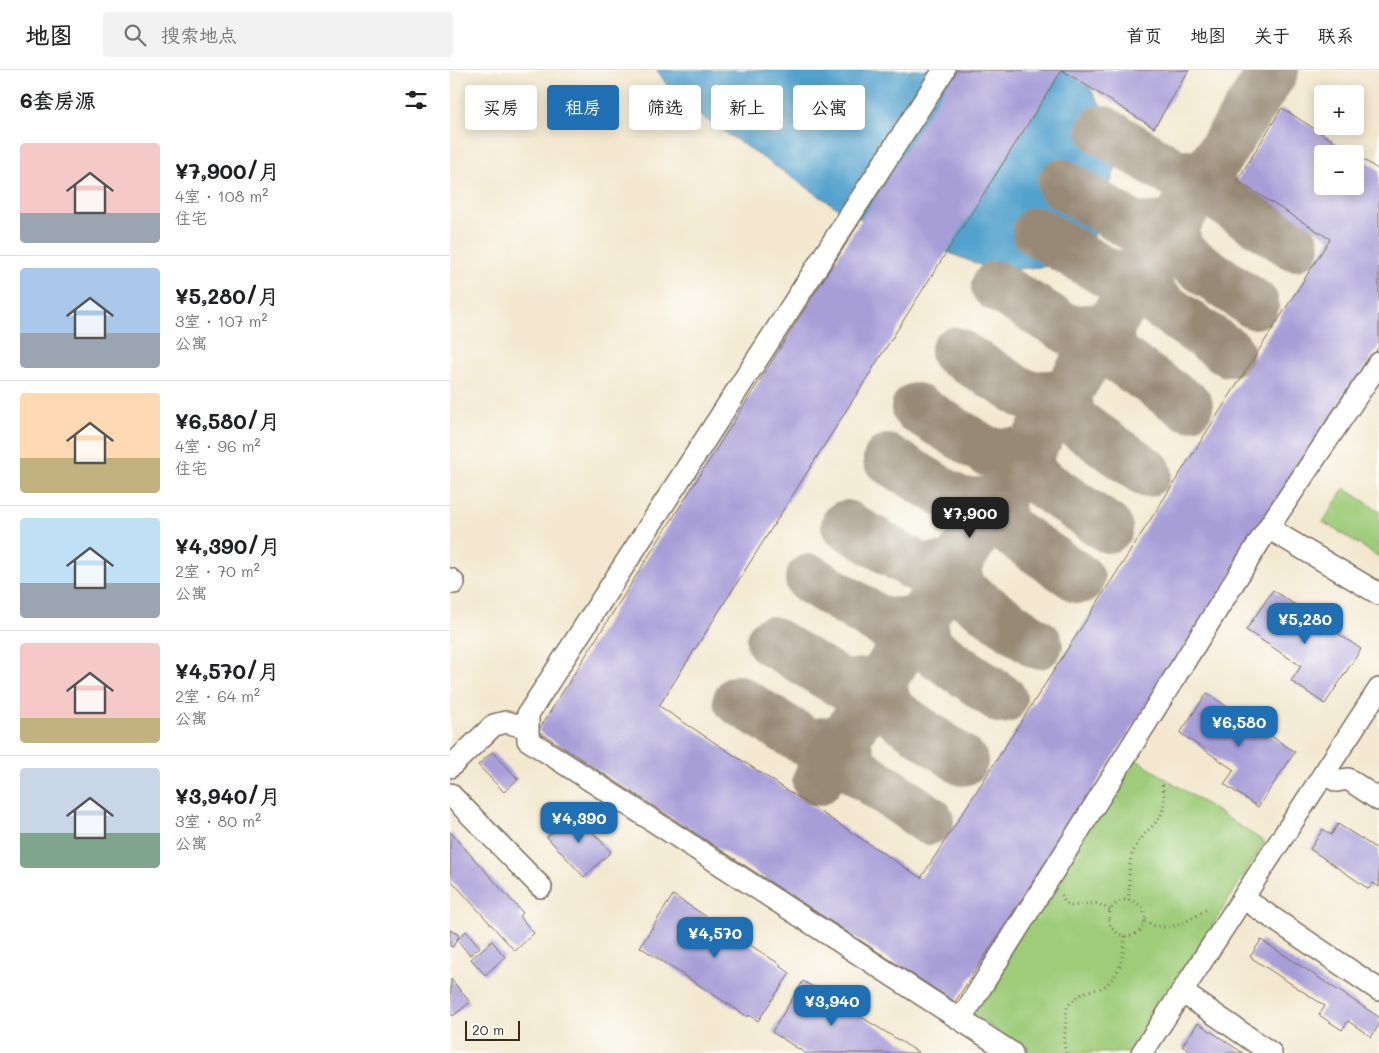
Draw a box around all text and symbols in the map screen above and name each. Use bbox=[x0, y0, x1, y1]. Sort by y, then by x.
search box bbox=[103, 12, 453, 57]
text: 地图 bbox=[25, 19, 73, 50]
icon: search bbox=[121, 21, 149, 49]
text: 搜索地点 bbox=[161, 22, 237, 47]
text: 首页 bbox=[1126, 23, 1162, 47]
text: 地图 bbox=[1190, 23, 1226, 47]
text: 关于 bbox=[1254, 23, 1290, 47]
text: 联系 bbox=[1318, 23, 1354, 47]
chip: 买房 bbox=[465, 85, 537, 130]
chip: 租房 bbox=[547, 85, 619, 130]
chip: 筛选 bbox=[629, 85, 701, 130]
chip: 新上 bbox=[711, 85, 783, 130]
chip: 公寓 bbox=[793, 85, 865, 130]
map controls bbox=[1314, 85, 1364, 195]
button: + bbox=[1314, 85, 1364, 135]
text: 6套房源 bbox=[20, 86, 96, 113]
icon: filters bbox=[402, 86, 430, 114]
button: − bbox=[1314, 145, 1364, 195]
text: ¥7,900/月 bbox=[175, 157, 280, 184]
icon: home bbox=[60, 163, 120, 223]
text: 4室 · 108 m² bbox=[175, 185, 268, 206]
text: 住宅 bbox=[175, 207, 207, 228]
text: ¥5,280/月 bbox=[175, 282, 279, 309]
icon: home bbox=[60, 288, 120, 348]
text: 3室 · 107 m² bbox=[175, 310, 267, 331]
text: 公寓 bbox=[175, 332, 207, 353]
text: ¥6,580/月 bbox=[175, 407, 280, 434]
icon: home bbox=[60, 413, 120, 473]
text: 4室 · 96 m² bbox=[175, 435, 261, 456]
text: 住宅 bbox=[175, 457, 207, 478]
pin: ¥7,900 bbox=[929, 496, 1011, 539]
text: ¥7,900 bbox=[943, 502, 997, 523]
text: ¥4,390/月 bbox=[175, 532, 281, 559]
icon: home bbox=[60, 538, 120, 598]
text: 2室 · 70 m² bbox=[175, 560, 260, 581]
text: 公寓 bbox=[175, 582, 207, 603]
pin: ¥5,280 bbox=[1264, 602, 1346, 645]
text: ¥5,280 bbox=[1278, 608, 1332, 629]
text: ¥4,570/月 bbox=[175, 657, 279, 684]
icon: home bbox=[60, 663, 120, 723]
text: 2室 · 64 m² bbox=[175, 685, 260, 706]
pin: ¥6,580 bbox=[1198, 706, 1280, 748]
text: 公寓 bbox=[175, 707, 207, 728]
text: ¥6,580 bbox=[1212, 711, 1266, 732]
text: ¥3,940/月 bbox=[175, 782, 281, 809]
icon: home bbox=[60, 788, 120, 848]
pin: ¥4,390 bbox=[538, 802, 620, 844]
text: ¥4,390 bbox=[551, 807, 607, 828]
text: 3室 · 80 m² bbox=[175, 810, 261, 831]
text: 公寓 bbox=[175, 832, 207, 853]
pin: ¥4,570 bbox=[674, 916, 756, 959]
text: ¥4,570 bbox=[688, 922, 742, 943]
pin: ¥3,940 bbox=[791, 984, 873, 1027]
text: ¥3,940 bbox=[804, 990, 860, 1011]
scale bar bbox=[465, 1018, 520, 1041]
text: 20 m bbox=[472, 1020, 504, 1039]

